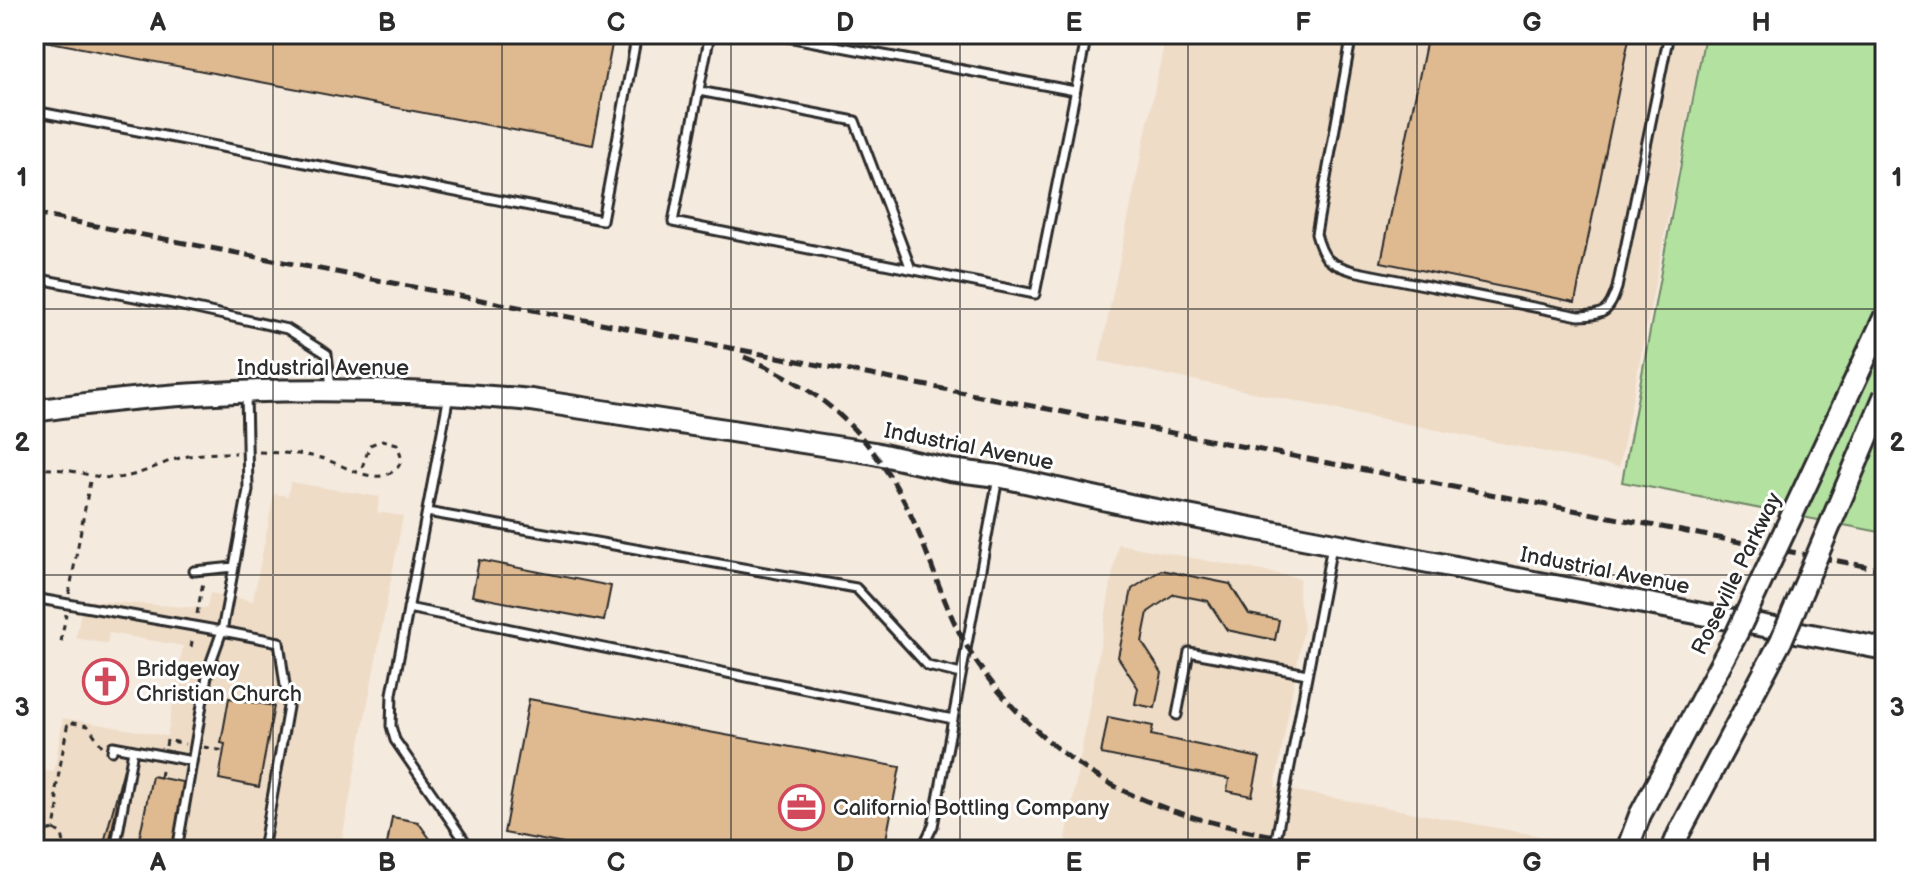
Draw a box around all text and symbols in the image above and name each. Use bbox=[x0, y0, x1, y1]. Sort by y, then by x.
text: A bbox=[149, 8, 166, 39]
text: B bbox=[378, 8, 396, 39]
text: C bbox=[607, 8, 625, 39]
text: D bbox=[836, 8, 854, 39]
text: E bbox=[1066, 8, 1083, 39]
text: F bbox=[1295, 8, 1311, 39]
text: G bbox=[1522, 8, 1542, 39]
text: H bbox=[1751, 8, 1771, 39]
text: 1 bbox=[17, 163, 27, 194]
text: 1 bbox=[1892, 163, 1902, 194]
street label: Industrial Avenue bbox=[237, 355, 409, 382]
street label: Industrial Avenue bbox=[882, 417, 1056, 477]
text: 2 bbox=[14, 428, 30, 459]
text: 2 bbox=[1889, 428, 1905, 459]
street label: Roseville Parkway bbox=[1686, 488, 1788, 660]
street label: Industrial Avenue bbox=[1518, 541, 1692, 601]
place label: Bridgeway Christian Church bbox=[136, 656, 302, 708]
church icon: Bridgeway Christian Church bbox=[81, 658, 129, 706]
text: 3 bbox=[14, 693, 30, 724]
text: 3 bbox=[1889, 693, 1905, 724]
office icon: California Bottling Company bbox=[778, 784, 826, 832]
place label: California Bottling Company bbox=[833, 795, 1109, 822]
text: A bbox=[149, 848, 166, 879]
text: B bbox=[378, 848, 396, 879]
text: C bbox=[607, 848, 625, 879]
text: D bbox=[836, 848, 854, 879]
text: E bbox=[1066, 848, 1083, 879]
text: F bbox=[1295, 848, 1311, 879]
text: G bbox=[1522, 848, 1542, 879]
text: H bbox=[1751, 848, 1771, 879]

